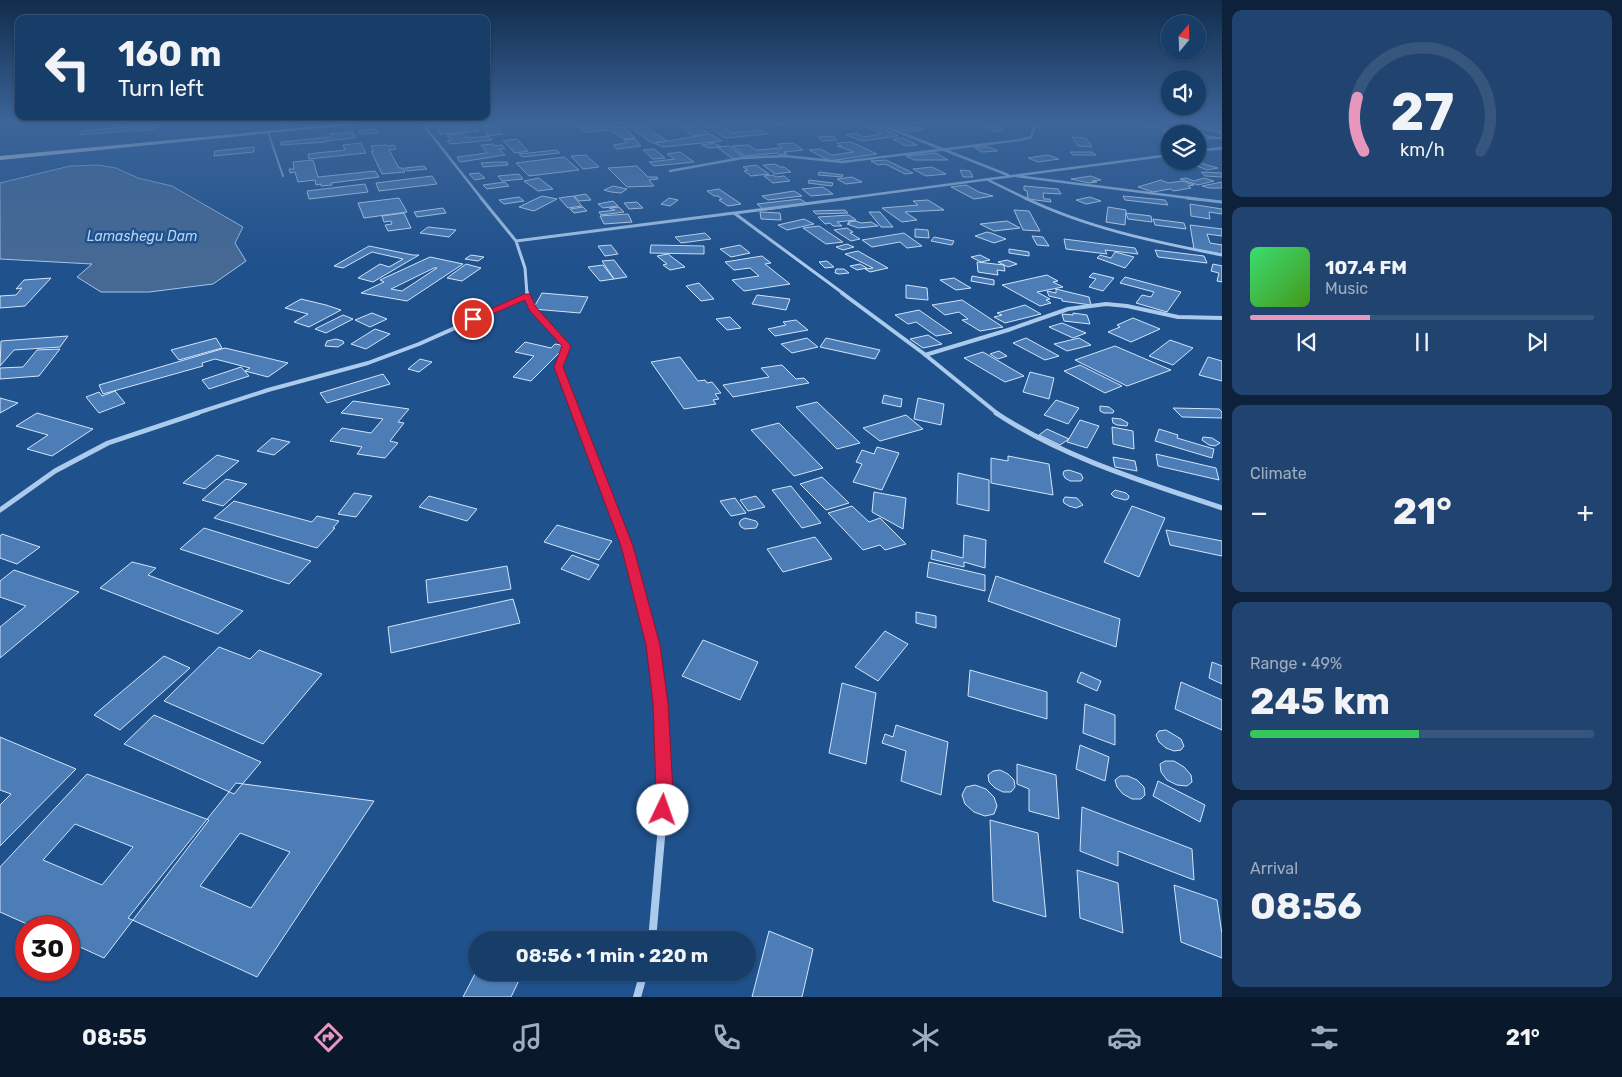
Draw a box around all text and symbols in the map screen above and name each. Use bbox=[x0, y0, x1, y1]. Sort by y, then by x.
north arrow bbox=[1161, 15, 1206, 60]
map controls bbox=[1161, 15, 1206, 170]
text: 160 m bbox=[118, 33, 222, 75]
icon: left bbox=[35, 35, 100, 100]
button: sound bbox=[1161, 70, 1206, 115]
text: Turn left bbox=[118, 75, 204, 102]
text: 27 bbox=[1390, 81, 1454, 143]
button: layers bbox=[1161, 125, 1206, 170]
text: km/h bbox=[1400, 139, 1444, 160]
water label: Lamashegu Dam bbox=[87, 228, 197, 245]
text: 107.4 FM bbox=[1325, 256, 1407, 279]
text: Music bbox=[1325, 279, 1368, 298]
pin bbox=[452, 298, 494, 340]
icon: arrive bbox=[459, 305, 487, 333]
icon: previous bbox=[1293, 328, 1321, 356]
icon: pause bbox=[1408, 328, 1436, 356]
icon: next bbox=[1523, 328, 1551, 356]
text: Climate bbox=[1250, 464, 1307, 483]
text: 21° bbox=[1393, 488, 1452, 534]
text: − bbox=[1250, 496, 1268, 529]
text: + bbox=[1577, 496, 1594, 529]
text: Range · 49% bbox=[1250, 654, 1342, 673]
text: 245 km bbox=[1250, 678, 1390, 724]
position arrow bbox=[636, 783, 688, 835]
text: Arrival bbox=[1250, 859, 1298, 878]
text: 08:56 bbox=[1250, 883, 1362, 929]
speed limit sign: 30 bbox=[15, 916, 80, 981]
text: 08:56 · 1 min · 220 m bbox=[516, 944, 708, 967]
icon: directions bbox=[311, 1020, 346, 1055]
icon: music bbox=[510, 1020, 545, 1055]
icon: phone bbox=[709, 1020, 744, 1055]
icon: climate bbox=[908, 1020, 943, 1055]
icon: car bbox=[1107, 1020, 1142, 1055]
icon: filters bbox=[1307, 1020, 1342, 1055]
text: 08:55 bbox=[82, 1024, 147, 1051]
text: 21° bbox=[1506, 1024, 1540, 1051]

